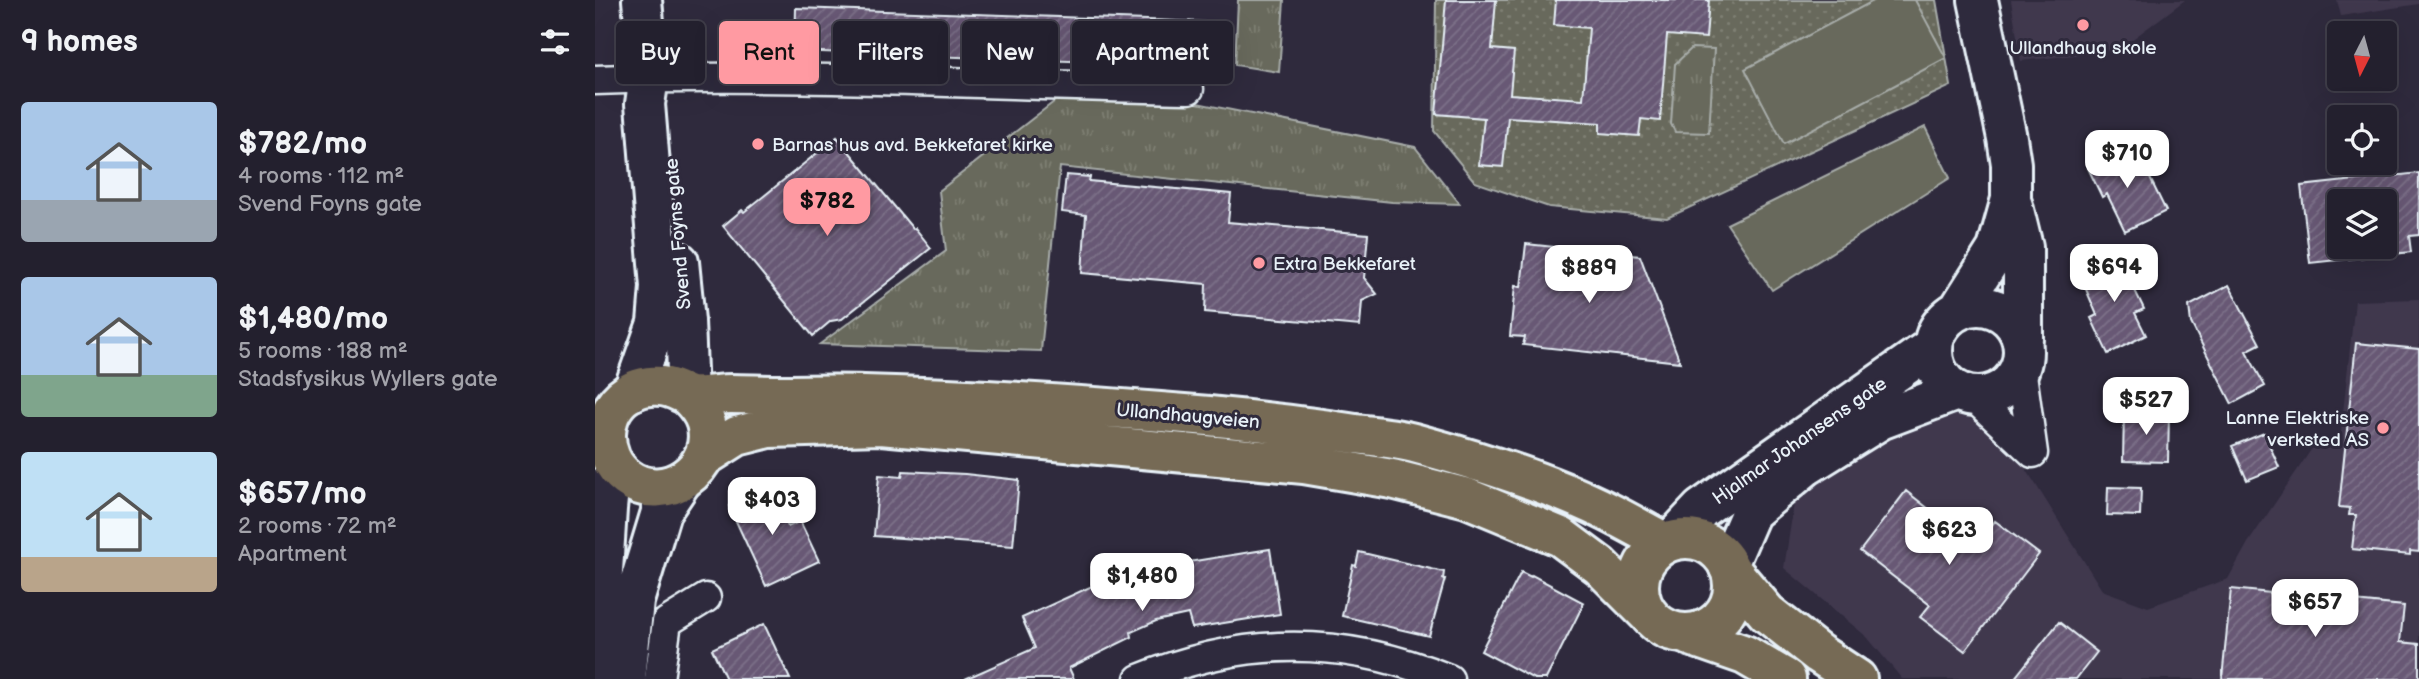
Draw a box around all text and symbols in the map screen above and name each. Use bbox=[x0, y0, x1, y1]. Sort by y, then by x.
marker: Ullandhaug skole bbox=[2075, 17, 2091, 33]
chip: Buy bbox=[616, 21, 705, 84]
chip: Rent bbox=[719, 21, 819, 84]
chip: Filters bbox=[833, 21, 948, 84]
chip: New bbox=[962, 21, 1058, 84]
chip: Apartment bbox=[1072, 21, 1233, 84]
north arrow bbox=[2327, 21, 2397, 91]
map controls bbox=[2327, 21, 2397, 259]
icon: filters bbox=[536, 23, 574, 61]
text: 9 homes bbox=[21, 24, 138, 60]
place label: Ullandhaug skole bbox=[2009, 37, 2157, 60]
button: locate bbox=[2327, 105, 2397, 175]
text: $782/mo bbox=[238, 126, 367, 162]
icon: home bbox=[77, 130, 161, 214]
pin: $710 bbox=[2086, 130, 2168, 190]
place label: Barnas hus avd. Bekkefaret kirke bbox=[772, 134, 1053, 157]
marker: Barnas hus avd. Bekkefaret kirke bbox=[750, 136, 766, 152]
text: $710 bbox=[2101, 139, 2153, 167]
street label: Svend Foyns gate bbox=[660, 157, 697, 311]
text: 4 rooms · 112 m² bbox=[238, 162, 404, 190]
pin: $782 bbox=[786, 178, 868, 238]
text: $782 bbox=[799, 187, 855, 215]
button: layers bbox=[2327, 189, 2397, 259]
text: Svend Foyns gate bbox=[238, 190, 422, 218]
pin: $694 bbox=[2073, 244, 2155, 304]
pin: $889 bbox=[1548, 246, 1630, 305]
place label: Extra Bekkefaret bbox=[1273, 253, 1416, 276]
text: $694 bbox=[2086, 253, 2142, 281]
text: $889 bbox=[1561, 254, 1617, 282]
marker: Extra Bekkefaret bbox=[1251, 255, 1267, 271]
text: $1,480/mo bbox=[238, 301, 388, 337]
icon: home bbox=[77, 305, 161, 389]
text: 5 rooms · 188 m² bbox=[238, 337, 408, 365]
text: Stadsfysikus Wyllers gate bbox=[238, 365, 498, 393]
street label: Hjalmar Johansens gate bbox=[1708, 372, 1891, 510]
pin: $527 bbox=[2105, 378, 2187, 437]
text: $527 bbox=[2119, 386, 2173, 414]
street label: Ullandhaugveien bbox=[1115, 399, 1261, 434]
place label: Lanne Elektriske verksted AS bbox=[2225, 407, 2369, 452]
marker: Lanne Elektriske verksted AS bbox=[2375, 420, 2391, 436]
text: $657/mo bbox=[238, 476, 367, 512]
pin: $403 bbox=[731, 477, 813, 537]
icon: home bbox=[77, 480, 161, 564]
text: $403 bbox=[744, 486, 800, 514]
pin: $623 bbox=[1908, 508, 1990, 567]
text: 2 rooms · 72 m² bbox=[238, 512, 397, 540]
text: $623 bbox=[1921, 516, 1977, 544]
text: Apartment bbox=[238, 540, 347, 568]
pin: $1,480 bbox=[1085, 554, 1199, 613]
text: $1,480 bbox=[1106, 562, 1178, 590]
pin: $657 bbox=[2274, 580, 2356, 639]
text: $657 bbox=[2287, 588, 2343, 616]

